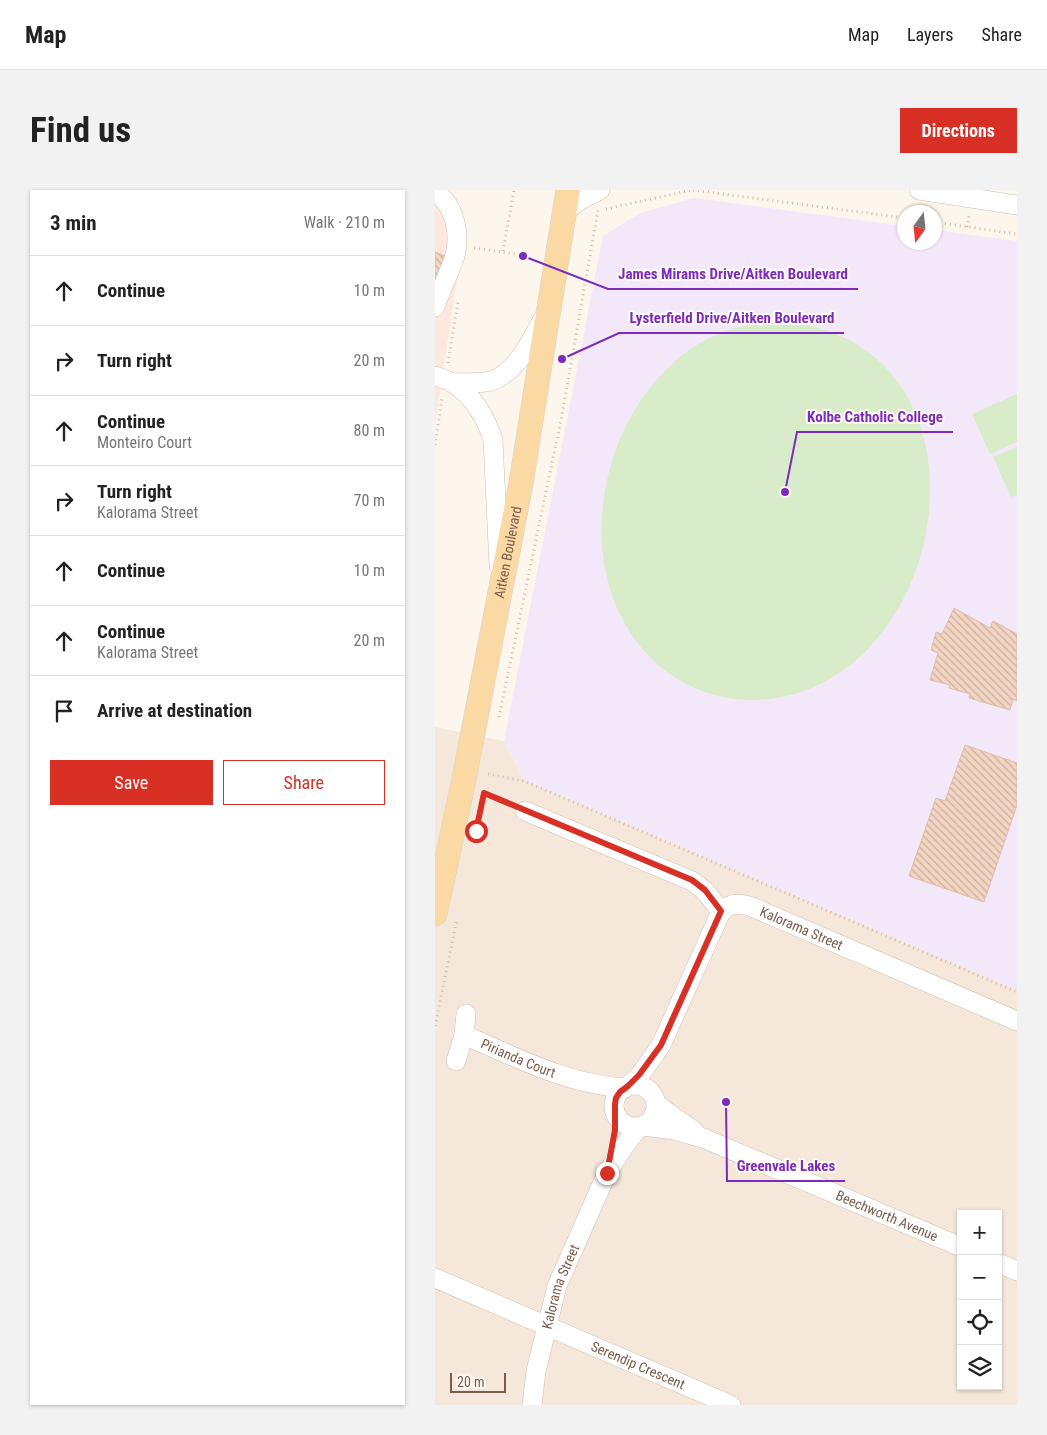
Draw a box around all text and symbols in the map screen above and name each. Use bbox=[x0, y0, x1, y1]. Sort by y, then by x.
text: Map bbox=[25, 21, 66, 49]
text: Map bbox=[848, 24, 879, 45]
text: Layers bbox=[907, 24, 954, 45]
text: Share bbox=[982, 24, 1022, 45]
button: Directions bbox=[900, 108, 1017, 153]
text: Find us bbox=[30, 110, 131, 151]
north arrow bbox=[897, 205, 942, 250]
text: 3 min bbox=[50, 211, 97, 235]
text: Walk · 210 m bbox=[304, 213, 385, 232]
callout: James Mirams Drive/Aitken Boulevard bbox=[608, 259, 858, 289]
text: James Mirams Drive/Aitken Boulevard bbox=[618, 265, 848, 283]
icon: ahead bbox=[50, 277, 78, 305]
text: Continue bbox=[97, 279, 165, 302]
text: 10 m bbox=[353, 281, 385, 300]
callout: Lysterfield Drive/Aitken Boulevard bbox=[619, 303, 844, 333]
text: Lysterfield Drive/Aitken Boulevard bbox=[630, 309, 835, 327]
icon: right bbox=[50, 347, 78, 375]
text: Turn right bbox=[97, 349, 172, 372]
text: 20 m bbox=[353, 351, 385, 370]
callout: Kolbe Catholic College bbox=[797, 402, 953, 432]
text: Kolbe Catholic College bbox=[807, 408, 943, 426]
text: Continue bbox=[97, 410, 165, 433]
icon: ahead bbox=[50, 417, 78, 445]
text: 80 m bbox=[353, 421, 385, 440]
text: Monteiro Court bbox=[97, 433, 192, 452]
text: Turn right bbox=[97, 480, 172, 503]
icon: right bbox=[50, 487, 78, 515]
text: 70 m bbox=[353, 491, 385, 510]
text: Kalorama Street bbox=[97, 503, 198, 522]
street label: Aitken Boulevard bbox=[491, 505, 524, 599]
icon: ahead bbox=[50, 557, 78, 585]
text: Continue bbox=[97, 559, 165, 582]
text: 10 m bbox=[353, 561, 385, 580]
text: Continue bbox=[97, 620, 165, 643]
icon: ahead bbox=[50, 627, 78, 655]
text: 20 m bbox=[353, 631, 385, 650]
text: Kalorama Street bbox=[97, 643, 198, 662]
icon: arrive bbox=[50, 697, 78, 725]
text: Arrive at destination bbox=[97, 699, 252, 722]
button: Save bbox=[50, 760, 213, 805]
button: Share bbox=[223, 760, 385, 805]
route start bbox=[465, 820, 488, 843]
street label: Kalorama Street bbox=[758, 903, 845, 953]
street label: Pirianda Court bbox=[478, 1035, 558, 1081]
callout: Greenvale Lakes bbox=[727, 1151, 845, 1181]
text: Greenvale Lakes bbox=[737, 1157, 836, 1175]
route end bbox=[596, 1162, 619, 1185]
street label: Beechworth Avenue bbox=[833, 1187, 941, 1244]
map controls bbox=[957, 1210, 1002, 1390]
button: + bbox=[957, 1210, 1002, 1255]
street label: Kalorama Street bbox=[539, 1242, 582, 1331]
button: − bbox=[957, 1255, 1002, 1300]
button: locate bbox=[957, 1300, 1002, 1345]
street label: Serendip Crescent bbox=[589, 1338, 687, 1392]
button: layers bbox=[957, 1345, 1002, 1390]
scale bar bbox=[450, 1370, 506, 1393]
text: 20 m bbox=[457, 1374, 485, 1390]

